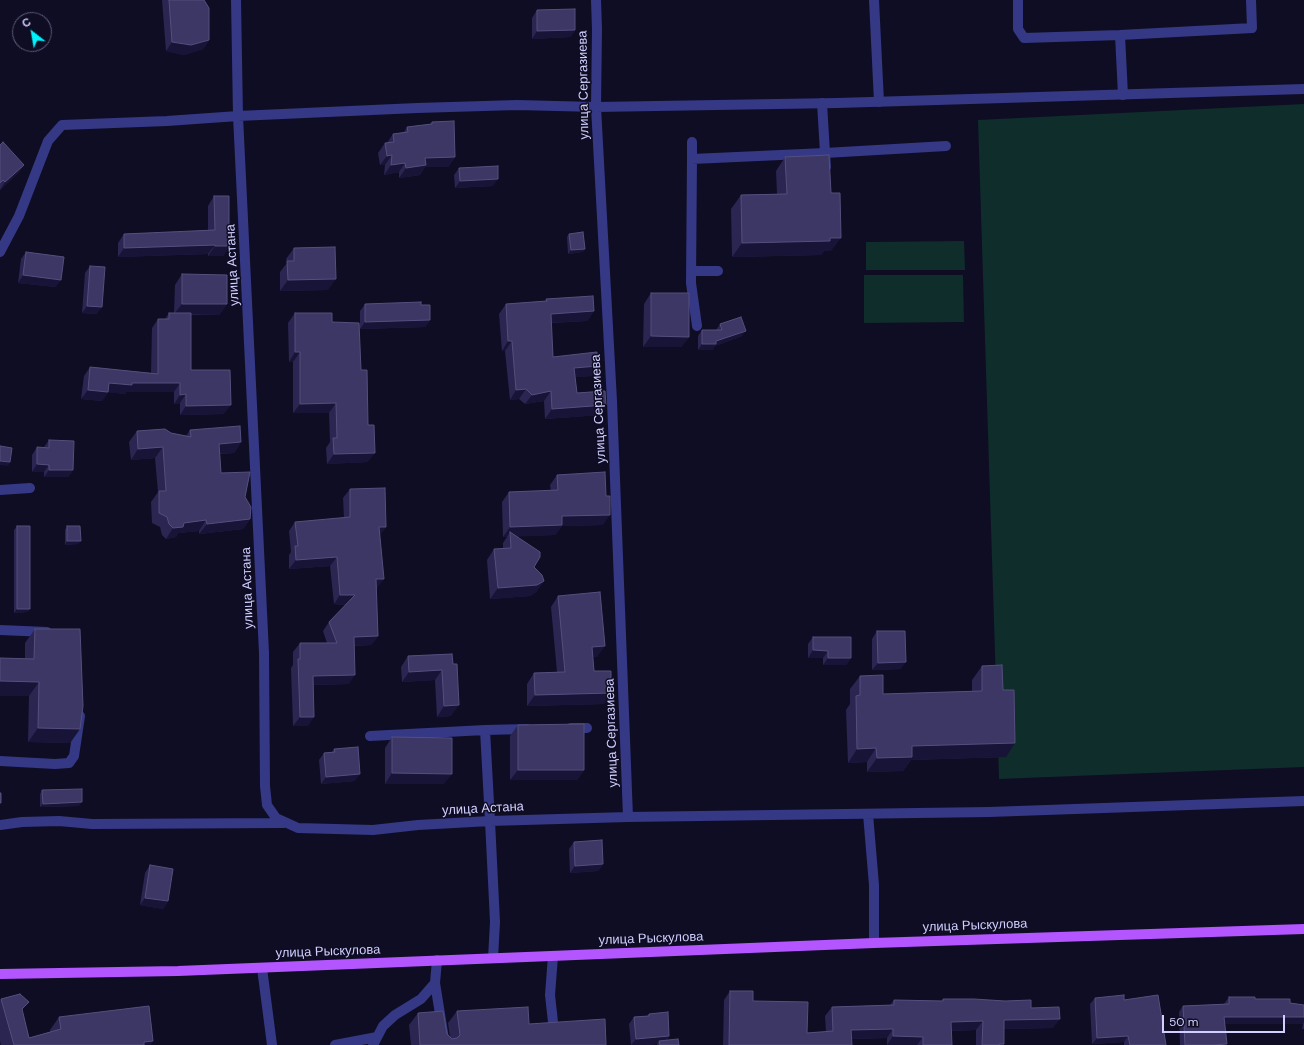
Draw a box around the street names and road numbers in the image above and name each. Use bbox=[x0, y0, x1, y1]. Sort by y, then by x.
street label: улица Сергазиева bbox=[575, 30, 593, 140]
street label: улица Астана bbox=[223, 224, 243, 306]
street label: улица Сергазиева bbox=[588, 354, 610, 464]
street label: улица Астана bbox=[239, 547, 257, 629]
street label: улица Сергазиева bbox=[602, 678, 622, 788]
street label: улица Астана bbox=[442, 799, 524, 819]
street label: улица Рыскулова bbox=[922, 916, 1028, 936]
street label: улица Рыскулова bbox=[598, 929, 704, 949]
street label: улица Рыскулова bbox=[275, 942, 381, 962]

